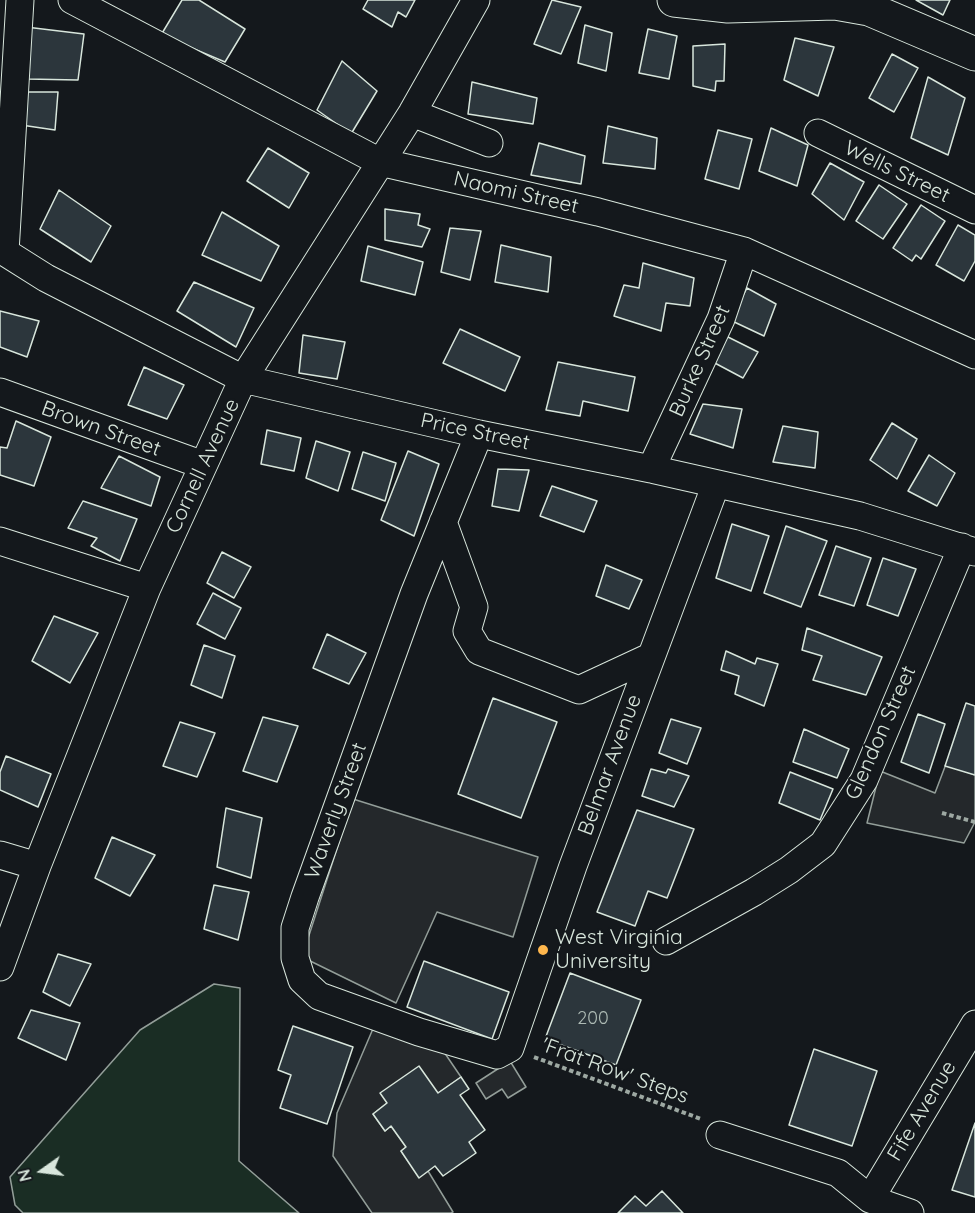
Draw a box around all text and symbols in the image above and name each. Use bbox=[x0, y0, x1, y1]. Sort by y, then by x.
street label: Wells Street bbox=[840, 136, 954, 208]
street label: Naomi Street bbox=[451, 166, 581, 220]
street label: Burke Street bbox=[664, 301, 736, 421]
street label: Cornell Avenue bbox=[161, 395, 245, 537]
street label: Brown Street bbox=[38, 396, 164, 462]
street label: Price Street bbox=[418, 408, 532, 456]
street label: Glendon Street bbox=[840, 662, 922, 804]
street label: Belmar Avenue bbox=[573, 691, 647, 839]
street label: Waverly Street bbox=[300, 739, 372, 883]
place label: West Virginia University bbox=[555, 925, 683, 975]
marker: West Virginia University bbox=[536, 943, 550, 957]
house number: 200 bbox=[577, 1008, 609, 1030]
street label: 'Frat Row' Steps bbox=[538, 1033, 692, 1109]
street label: Fife Avenue bbox=[882, 1056, 962, 1166]
north arrow bbox=[12, 1141, 72, 1201]
text: N bbox=[13, 1167, 36, 1183]

